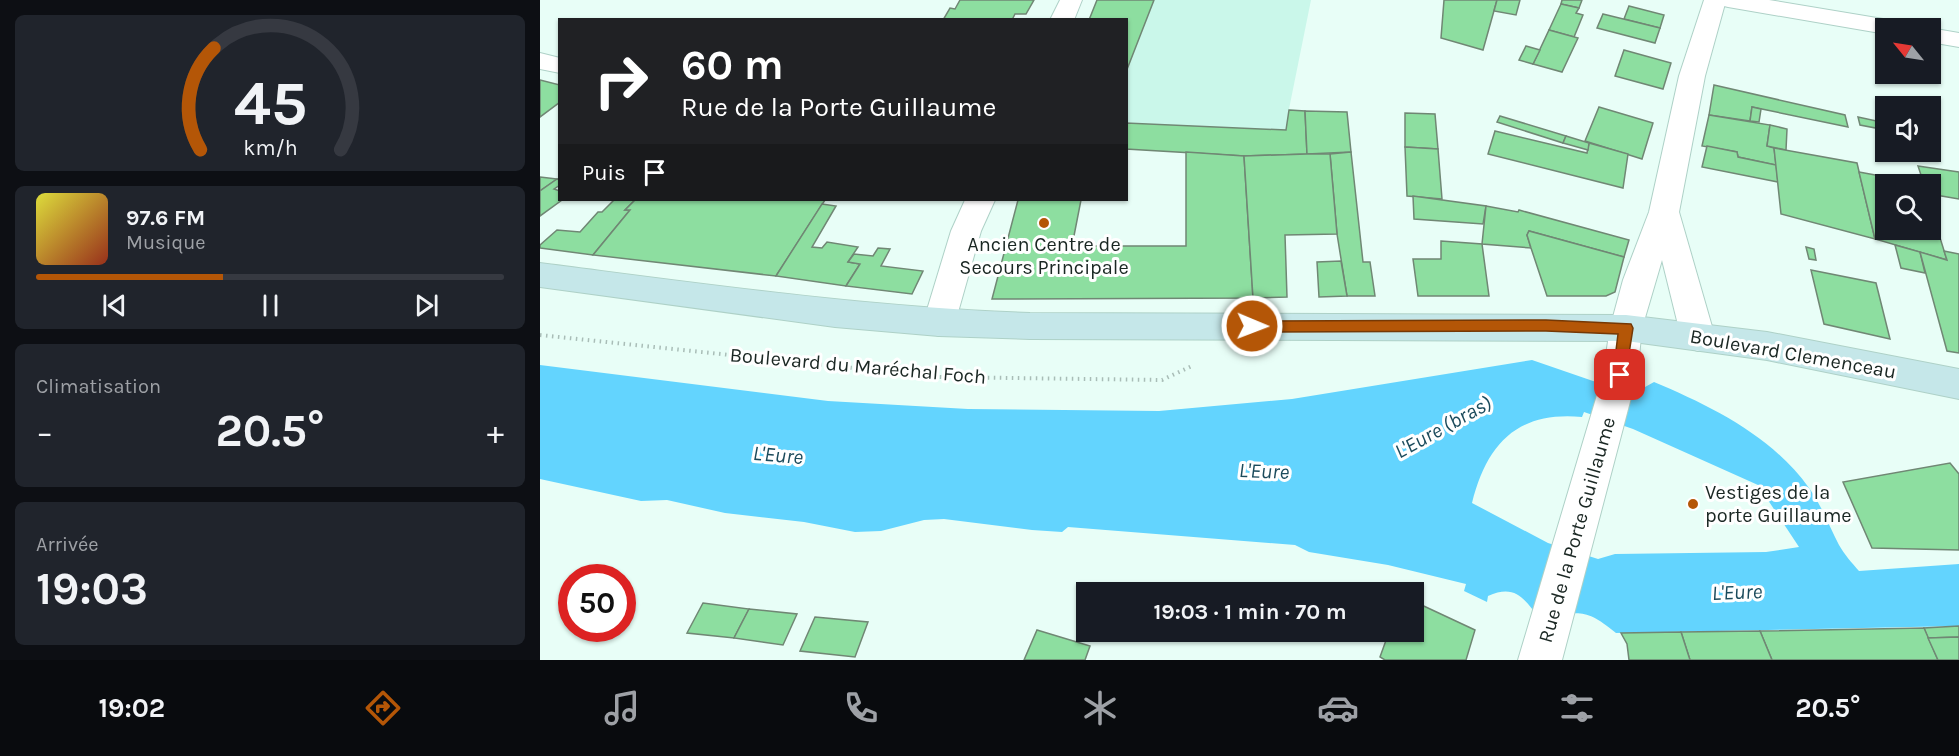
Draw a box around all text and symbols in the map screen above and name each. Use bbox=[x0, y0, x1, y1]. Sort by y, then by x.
north arrow bbox=[1875, 18, 1941, 84]
map controls bbox=[1875, 18, 1941, 240]
text: 60 m bbox=[681, 40, 784, 90]
icon: right bbox=[582, 42, 660, 120]
text: 45 bbox=[233, 67, 307, 140]
text: Rue de la Porte Guillaume bbox=[681, 91, 996, 123]
button: sound bbox=[1875, 96, 1941, 162]
text: km/h bbox=[243, 135, 297, 160]
icon: arrive bbox=[638, 156, 671, 189]
text: Puis bbox=[582, 160, 626, 186]
button: search bbox=[1875, 174, 1941, 240]
text: 97.6 FM bbox=[126, 205, 205, 231]
marker: Ancien Centre de Secours Principale bbox=[1037, 216, 1051, 230]
text: Musique bbox=[126, 231, 206, 254]
place label: Ancien Centre de Secours Principale bbox=[959, 233, 1129, 279]
icon: previous bbox=[98, 289, 131, 322]
icon: pause bbox=[254, 289, 287, 322]
icon: next bbox=[410, 289, 443, 322]
position arrow bbox=[1220, 294, 1284, 358]
street label: Boulevard Clemenceau bbox=[1688, 325, 1898, 383]
street label: Boulevard du Maréchal Foch bbox=[729, 343, 987, 389]
pin bbox=[1594, 349, 1645, 400]
icon: arrive bbox=[1603, 358, 1636, 391]
text: Climatisation bbox=[36, 375, 161, 398]
water label: L'Eure (bras) bbox=[1390, 390, 1496, 463]
text: 20.5° bbox=[215, 405, 325, 457]
text: − bbox=[36, 413, 53, 451]
text: + bbox=[487, 413, 504, 451]
street label: Rue de la Porte Guillaume bbox=[1534, 415, 1620, 645]
water label: L'Eure bbox=[752, 441, 804, 469]
water label: L'Eure bbox=[1238, 458, 1290, 484]
place label: Vestiges de la porte Guillaume bbox=[1705, 481, 1852, 527]
marker: Vestiges de la porte Guillaume bbox=[1686, 497, 1700, 511]
text: Arrivée bbox=[36, 533, 99, 556]
text: 19:03 bbox=[36, 563, 148, 615]
speed limit sign: 50 bbox=[558, 564, 636, 642]
water label: L'Eure bbox=[1711, 579, 1763, 605]
text: 19:03 · 1 min · 70 m bbox=[1153, 599, 1347, 625]
icon: directions bbox=[362, 687, 404, 729]
icon: music bbox=[601, 687, 643, 729]
icon: phone bbox=[840, 687, 882, 729]
icon: climate bbox=[1079, 687, 1121, 729]
icon: car bbox=[1317, 687, 1359, 729]
icon: filters bbox=[1556, 687, 1598, 729]
text: 19:02 bbox=[98, 692, 165, 724]
text: 20.5° bbox=[1795, 692, 1861, 724]

